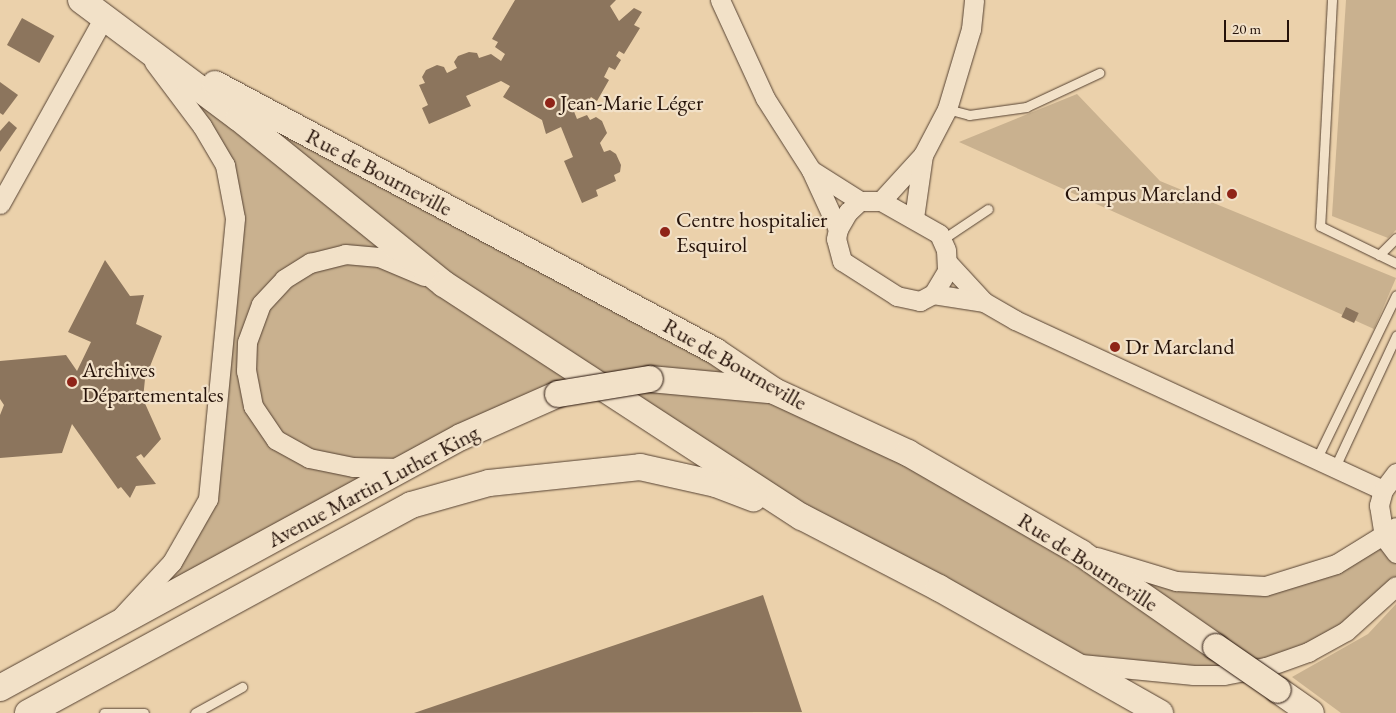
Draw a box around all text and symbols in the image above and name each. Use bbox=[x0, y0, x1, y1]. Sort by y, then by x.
scale bar bbox=[1226, 10, 1291, 42]
text: 20 m bbox=[1232, 19, 1261, 38]
place label: Jean-Marie Léger bbox=[560, 90, 703, 116]
marker: Jean-Marie Léger bbox=[544, 97, 556, 109]
street label: Rue de Bourneville bbox=[302, 122, 456, 222]
place label: Campus Marcland bbox=[1065, 181, 1222, 207]
marker: Campus Marcland bbox=[1226, 188, 1238, 200]
place label: Centre hospitalier Esquirol bbox=[676, 206, 827, 258]
marker: Centre hospitalier Esquirol bbox=[658, 225, 672, 239]
street label: Rue de Bourneville bbox=[658, 312, 812, 416]
place label: Dr Marcland bbox=[1125, 334, 1235, 360]
marker: Dr Marcland bbox=[1109, 341, 1121, 353]
place label: Archives Départementales bbox=[82, 356, 224, 408]
marker: Archives Départementales bbox=[66, 376, 78, 388]
street label: Avenue Martin Luther King bbox=[263, 419, 483, 553]
street label: Rue de Bourneville bbox=[1013, 507, 1163, 617]

